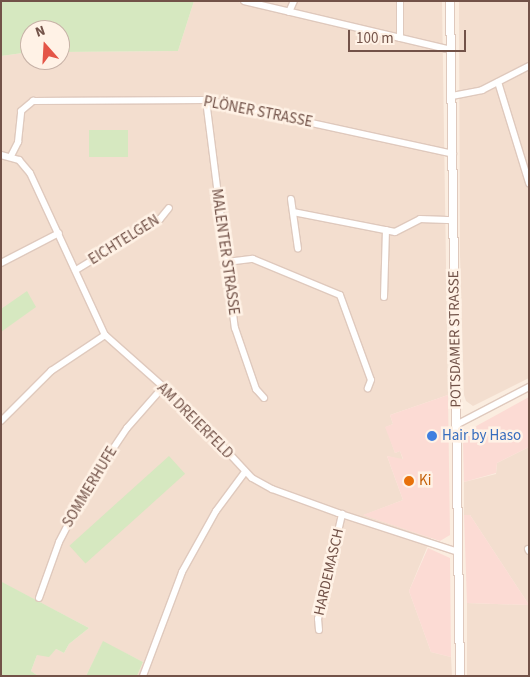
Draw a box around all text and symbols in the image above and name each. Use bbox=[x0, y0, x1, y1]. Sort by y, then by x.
north arrow bbox=[20, 20, 70, 70]
scale bar bbox=[350, 20, 468, 52]
text: N bbox=[33, 21, 48, 43]
text: 100 m bbox=[356, 28, 394, 49]
street label: PLÖNER STRASSE bbox=[202, 93, 314, 131]
street label: MALENTER STRASSE bbox=[207, 188, 243, 316]
street label: EICHTELGEN bbox=[85, 211, 163, 269]
street label: POTSDAMER STRASSE bbox=[445, 270, 465, 408]
street label: AM DREIERFELD bbox=[153, 379, 237, 463]
place label: Hair by Haso bbox=[442, 427, 521, 445]
marker: Hair by Haso bbox=[426, 430, 438, 442]
street label: SOMMERHUFE bbox=[59, 443, 121, 531]
place label: Ki bbox=[419, 472, 431, 490]
marker: Ki bbox=[403, 475, 415, 487]
street label: HARDEMASCH bbox=[310, 527, 348, 617]

